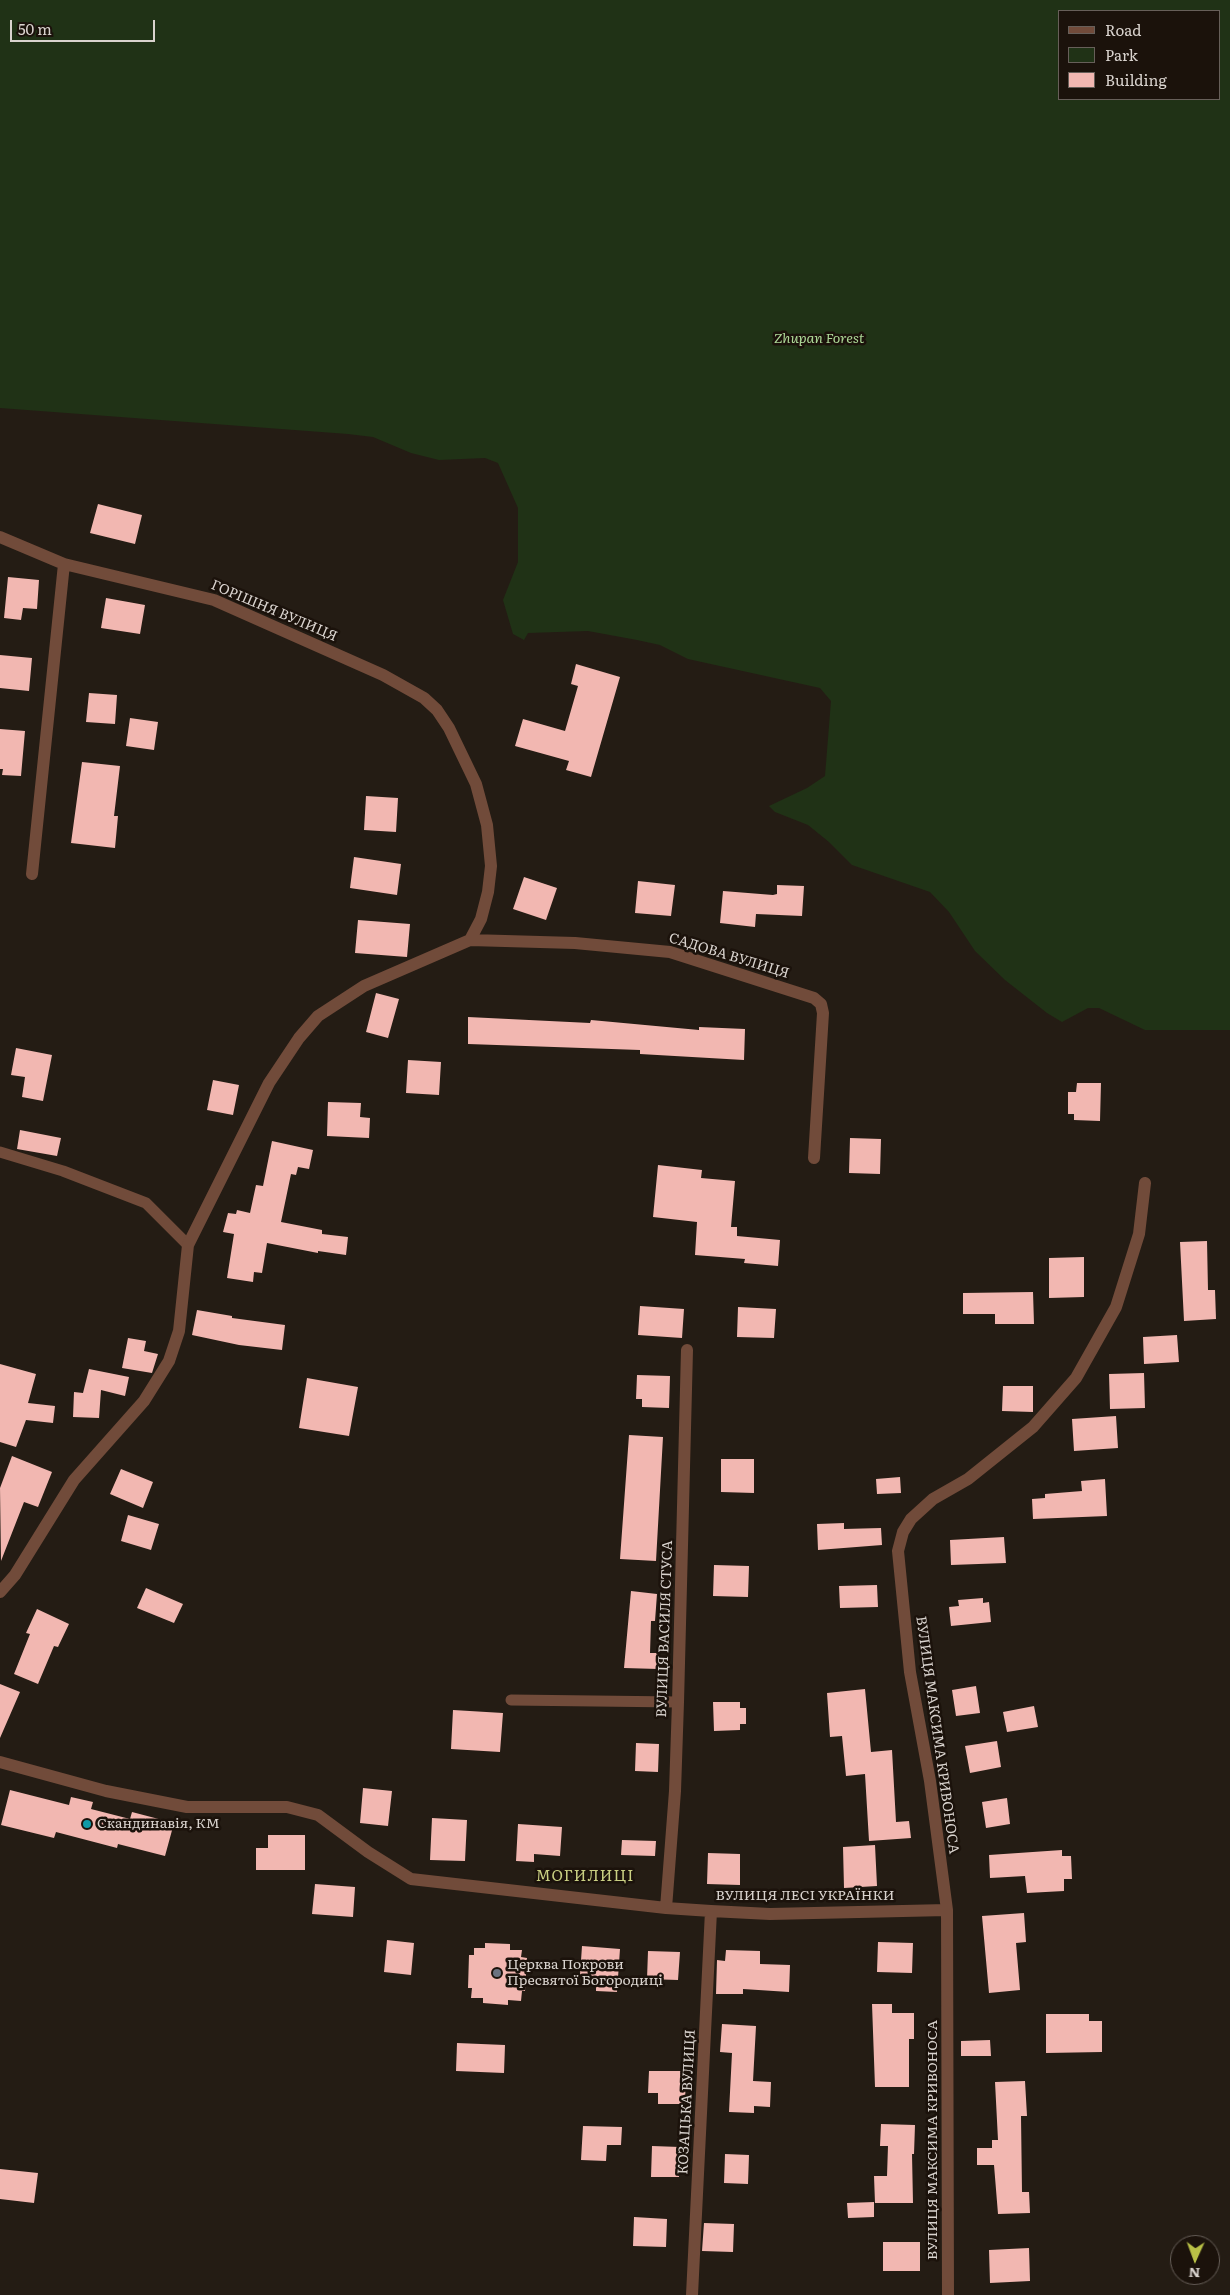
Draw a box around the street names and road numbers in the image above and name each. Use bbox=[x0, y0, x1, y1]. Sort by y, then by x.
street label: ГОРІШНЯ ВУЛИЦЯ bbox=[208, 577, 340, 645]
street label: САДОВА ВУЛИЦЯ bbox=[667, 930, 791, 982]
street label: ВУЛИЦЯ ВАСИЛЯ СТУСА bbox=[654, 1540, 676, 1718]
street label: ВУЛИЦЯ МАКСИМА КРИВОНОСА bbox=[912, 1615, 962, 1855]
street label: ВУЛИЦЯ ЛЕСІ УКРАЇНКИ bbox=[716, 1888, 894, 1904]
street label: ВУЛИЦЯ МАКСИМА КРИВОНОСА bbox=[925, 2020, 941, 2260]
street label: КОЗАЦЬКА ВУЛИЦЯ bbox=[675, 2029, 699, 2175]

